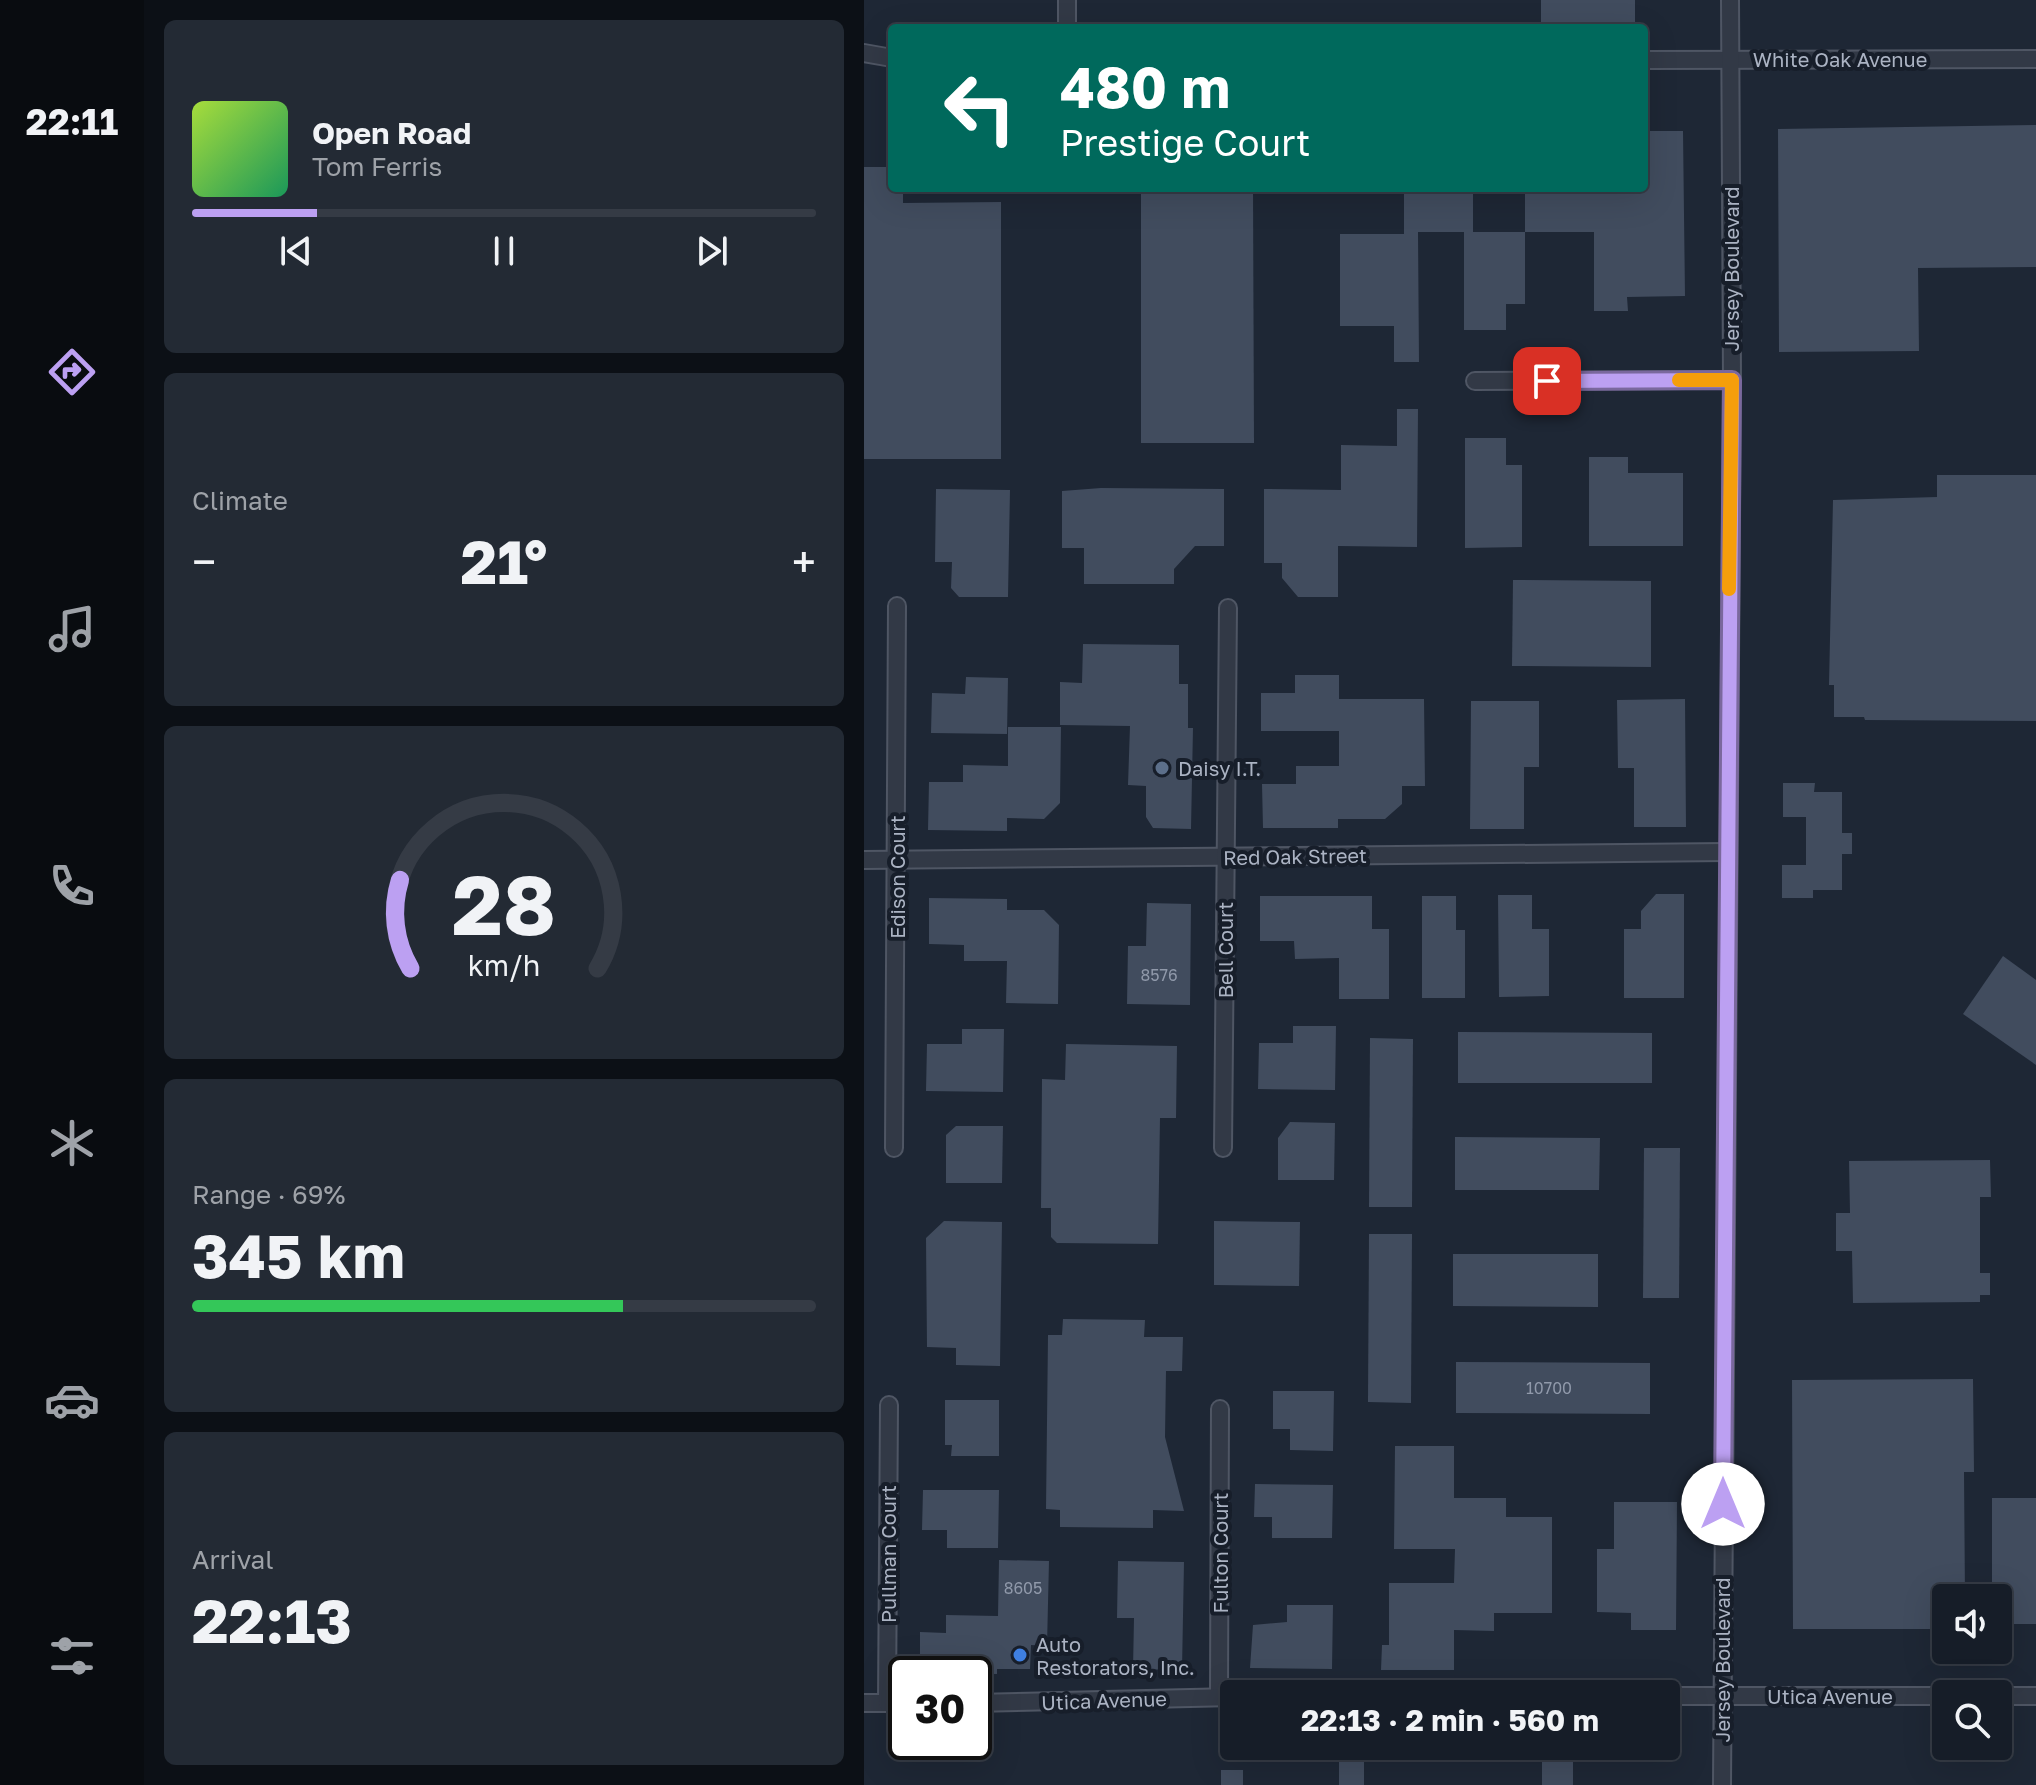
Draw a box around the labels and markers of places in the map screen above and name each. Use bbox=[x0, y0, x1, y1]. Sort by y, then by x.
pin bbox=[1513, 347, 1581, 415]
place label: Daisy I.T. bbox=[1178, 756, 1261, 780]
marker: Daisy I.T. bbox=[1153, 759, 1171, 777]
place label: Auto Restorators, Inc. bbox=[1036, 1632, 1195, 1679]
marker: Auto Restorators, Inc. bbox=[1011, 1646, 1029, 1664]

